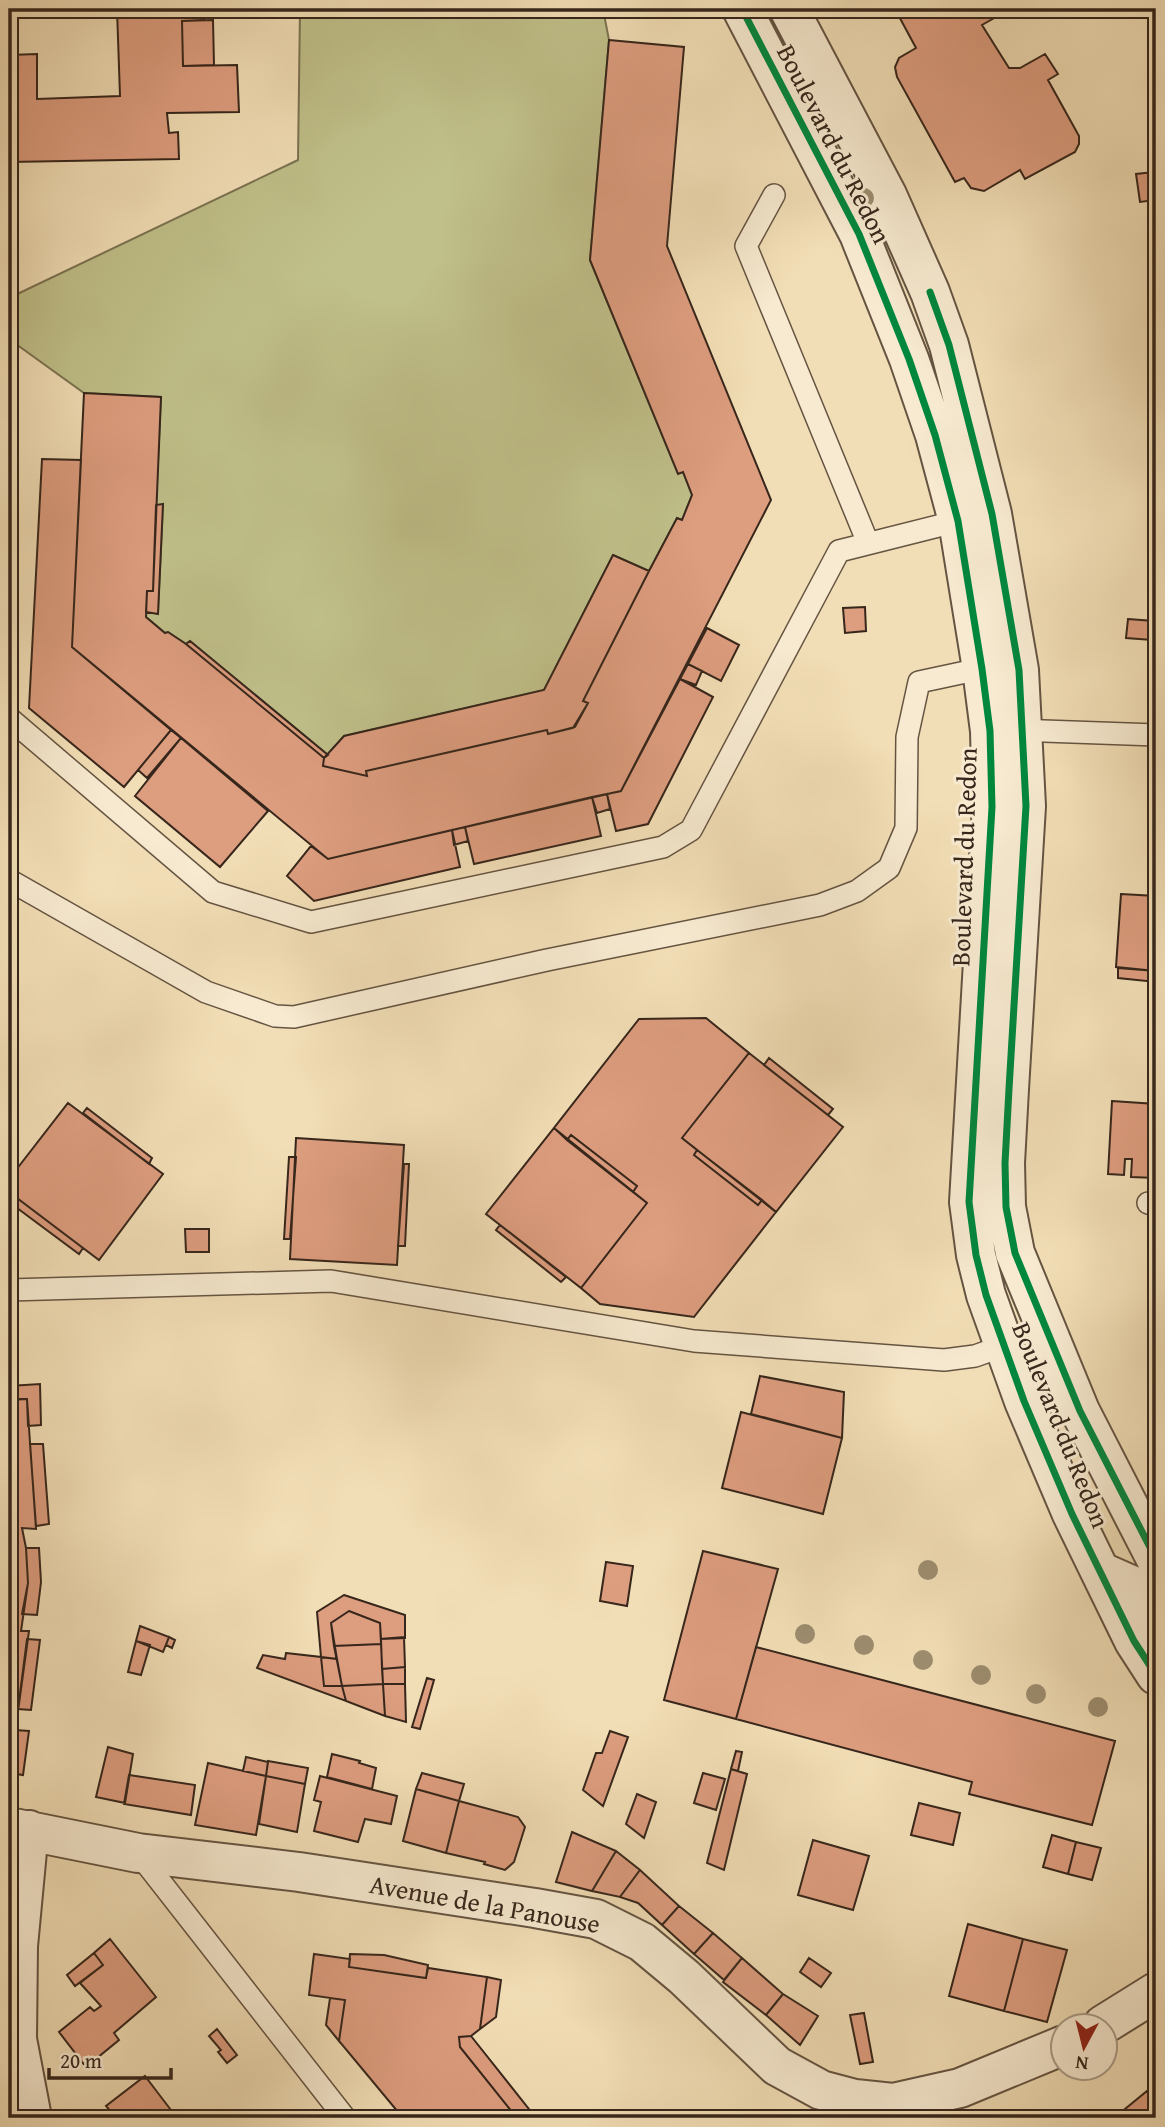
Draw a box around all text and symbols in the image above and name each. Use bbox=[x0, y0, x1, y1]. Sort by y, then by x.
street label: Boulevard du Redon bbox=[767, 37, 902, 251]
street label: Boulevard du Redon bbox=[940, 747, 987, 967]
street label: Boulevard du Redon bbox=[1002, 1316, 1121, 1534]
street label: Avenue de la Panouse bbox=[367, 1864, 603, 1943]
north arrow bbox=[1050, 2011, 1120, 2082]
scale bar bbox=[49, 2036, 172, 2080]
text: 20 m bbox=[60, 2045, 102, 2076]
text: N bbox=[1074, 2049, 1090, 2079]

